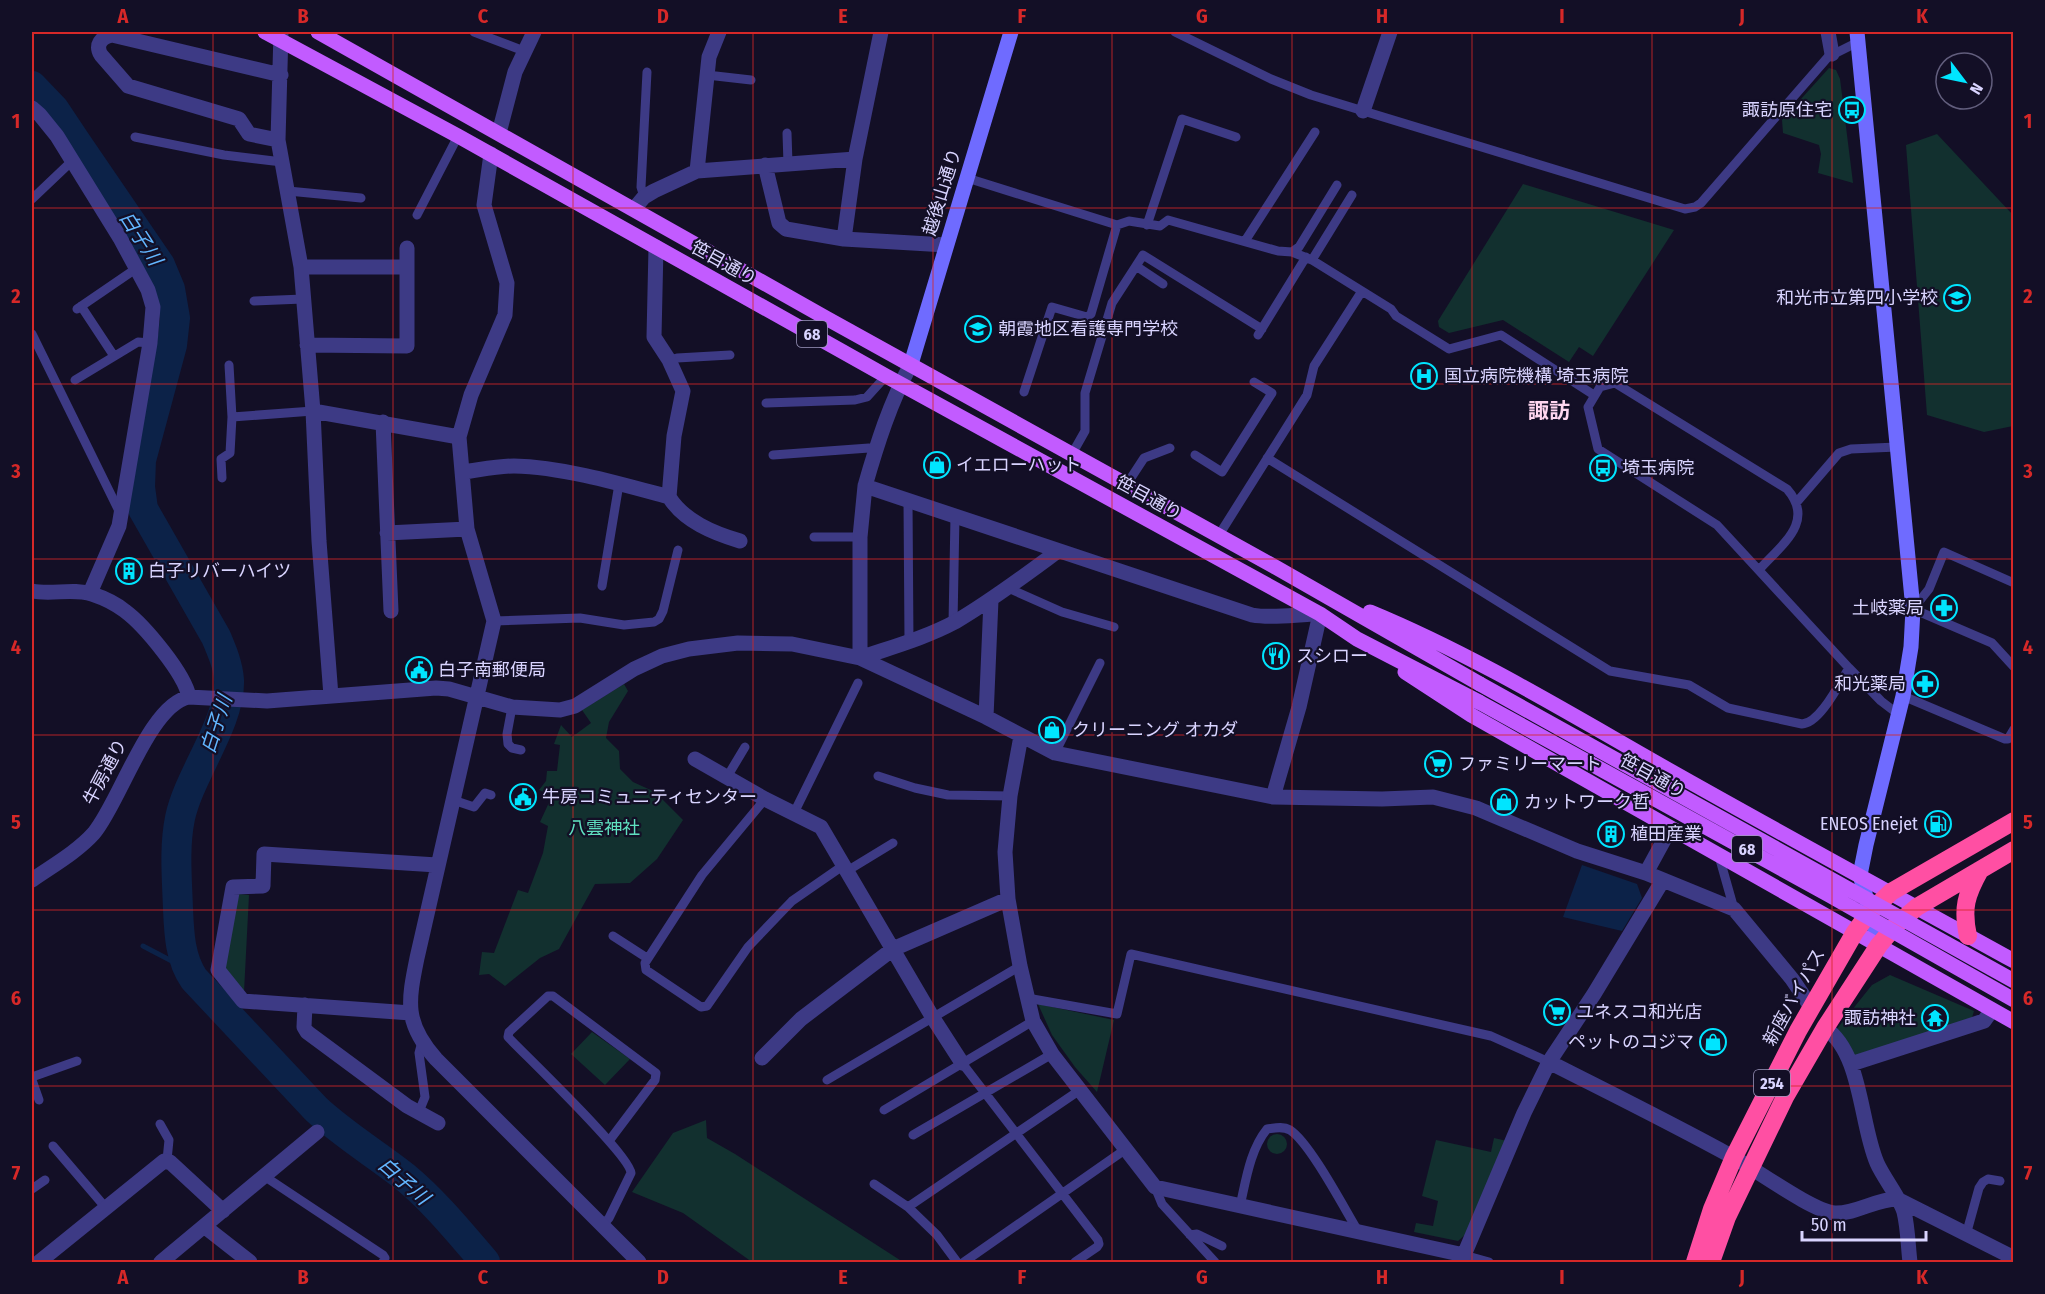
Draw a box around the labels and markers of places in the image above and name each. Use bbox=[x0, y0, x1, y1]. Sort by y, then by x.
bus stop icon: 諏訪原住宅 bbox=[1837, 95, 1867, 125]
place label: 諏訪原住宅 bbox=[1742, 99, 1832, 121]
school or university icon: 和光市立第四小学校 bbox=[1942, 283, 1972, 313]
place label: 和光市立第四小学校 bbox=[1776, 287, 1938, 309]
school or university icon: 朝霞地区看護専門学校 bbox=[963, 314, 993, 344]
place label: 朝霞地区看護専門学校 bbox=[998, 318, 1178, 340]
hospital icon: 国立病院機構 埼玉病院 bbox=[1409, 361, 1439, 391]
place label: 国立病院機構 埼玉病院 bbox=[1444, 365, 1628, 387]
shop icon: イエローハット bbox=[922, 450, 952, 480]
bus stop icon: 埼玉病院 bbox=[1588, 453, 1618, 483]
place label: イエローハット bbox=[956, 454, 1081, 476]
place label: 埼玉病院 bbox=[1622, 457, 1694, 479]
building icon: 白子リバーハイツ bbox=[114, 556, 144, 586]
place label: 白子リバーハイツ bbox=[148, 560, 291, 582]
pharmacy icon: 土岐薬局 bbox=[1929, 593, 1959, 623]
place label: 土岐薬局 bbox=[1852, 597, 1924, 619]
restaurant icon: スシロー bbox=[1261, 641, 1291, 671]
place label: スシロー bbox=[1296, 645, 1368, 667]
public building icon: 白子南郵便局 bbox=[404, 655, 434, 685]
place label: 白子南郵便局 bbox=[438, 659, 546, 681]
pharmacy icon: 和光薬局 bbox=[1910, 669, 1940, 699]
place label: 和光薬局 bbox=[1834, 673, 1906, 695]
shop icon: クリーニング オカダ bbox=[1037, 715, 1067, 745]
place label: クリーニング オカダ bbox=[1072, 719, 1238, 741]
supermarket icon: ファミリーマート bbox=[1423, 749, 1453, 779]
place label: ファミリーマート bbox=[1458, 753, 1602, 775]
public building icon: 牛房コミュニティセンター bbox=[508, 782, 538, 812]
place label: 牛房コミュニティセンター bbox=[542, 786, 757, 808]
shop icon: カットワーク哲 bbox=[1489, 787, 1519, 817]
place label: カットワーク哲 bbox=[1524, 791, 1650, 813]
fuel station icon: ENEOS Enejet bbox=[1923, 809, 1953, 839]
place label: ENEOS Enejet bbox=[1820, 813, 1918, 835]
building icon: 植田産業 bbox=[1596, 819, 1626, 849]
place label: 植田産業 bbox=[1630, 823, 1702, 845]
supermarket icon: ユネスコ和光店 bbox=[1542, 997, 1572, 1027]
place label: ユネスコ和光店 bbox=[1576, 1001, 1702, 1023]
temple icon: 諏訪神社 bbox=[1920, 1003, 1950, 1033]
place label: 諏訪神社 bbox=[1844, 1007, 1916, 1029]
shop icon: ペットのコジマ bbox=[1698, 1027, 1728, 1057]
place label: ペットのコジマ bbox=[1568, 1031, 1694, 1053]

